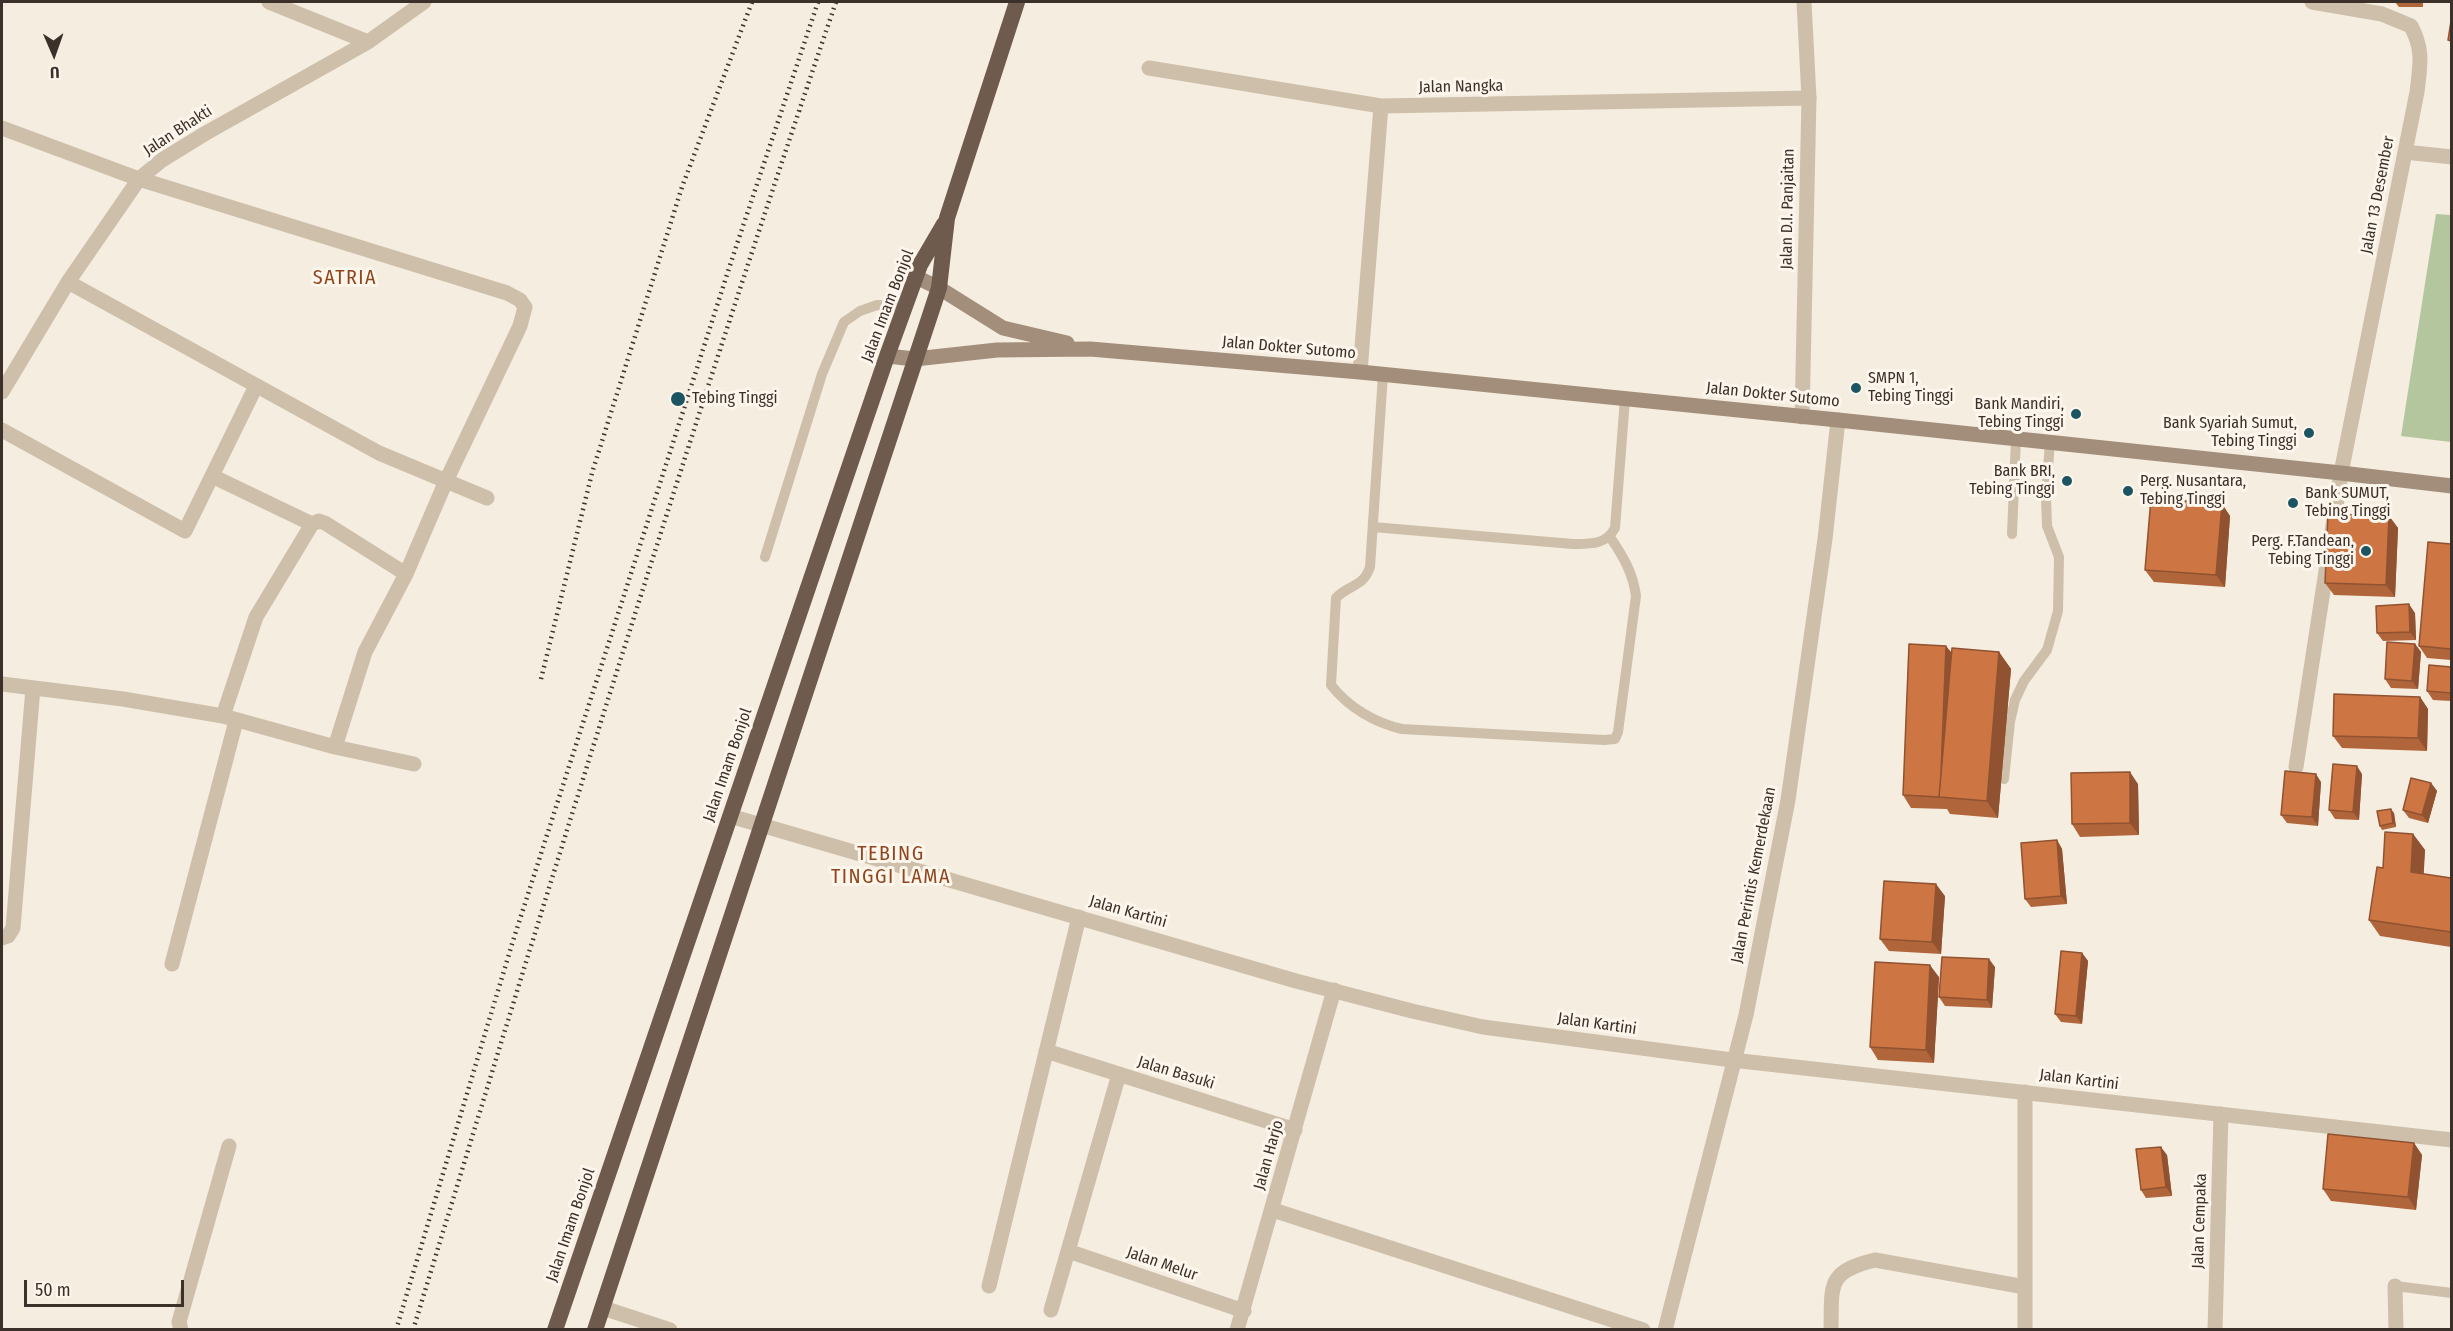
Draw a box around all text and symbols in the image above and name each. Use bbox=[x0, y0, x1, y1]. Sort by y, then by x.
north arrow bbox=[24, 24, 84, 84]
text: U bbox=[50, 63, 60, 82]
street label: Jalan Nangka bbox=[1418, 77, 1504, 97]
street label: Jalan Bhakti bbox=[140, 102, 216, 160]
street label: Jalan 13 Desember bbox=[2357, 134, 2399, 256]
street label: Jalan D.I. Panjaitan bbox=[1777, 148, 1799, 270]
street label: Jalan Imam Bonjol bbox=[858, 247, 918, 365]
district label: SATRIA bbox=[313, 266, 377, 290]
street label: Jalan Dokter Sutomo bbox=[1221, 333, 1357, 363]
place label: SMPN 1, Tebing Tinggi bbox=[1868, 369, 1954, 407]
street label: Jalan Dokter Sutomo bbox=[1705, 378, 1841, 412]
marker: SMPN 1, Tebing Tinggi bbox=[1849, 381, 1863, 395]
place label: Tebing Tinggi bbox=[692, 389, 778, 409]
marker: Tebing Tinggi bbox=[669, 390, 687, 408]
place label: Bank Mandiri, Tebing Tinggi bbox=[1975, 395, 2064, 433]
marker: Bank Mandiri, Tebing Tinggi bbox=[2069, 407, 2083, 421]
place label: Bank Syariah Sumut, Tebing Tinggi bbox=[2163, 414, 2297, 452]
marker: Bank Syariah Sumut, Tebing Tinggi bbox=[2302, 426, 2316, 440]
place label: Bank BRI, Tebing Tinggi bbox=[1969, 462, 2055, 500]
place label: Perg. Nusantara, Tebing Tinggi bbox=[2140, 472, 2246, 510]
marker: Bank BRI, Tebing Tinggi bbox=[2060, 474, 2074, 488]
marker: Perg. Nusantara, Tebing Tinggi bbox=[2121, 484, 2135, 498]
place label: Bank SUMUT, Tebing Tinggi bbox=[2305, 484, 2391, 522]
marker: Bank SUMUT, Tebing Tinggi bbox=[2286, 496, 2300, 510]
place label: Perg. F.Tandean, Tebing Tinggi bbox=[2251, 532, 2354, 570]
marker: Perg. F.Tandean, Tebing Tinggi bbox=[2359, 544, 2373, 558]
street label: Jalan Imam Bonjol bbox=[700, 706, 756, 824]
street label: Jalan Perintis Kemerdekaan bbox=[1727, 785, 1781, 965]
district label: TEBING TINGGI LAMA bbox=[831, 842, 951, 889]
street label: Jalan Kartini bbox=[1087, 892, 1169, 932]
street label: Jalan Kartini bbox=[1556, 1009, 1638, 1039]
street label: Jalan Basuki bbox=[1135, 1052, 1217, 1094]
street label: Jalan Kartini bbox=[2038, 1066, 2120, 1094]
street label: Jalan Harjo bbox=[1250, 1118, 1288, 1192]
street label: Jalan Imam Bonjol bbox=[543, 1166, 599, 1284]
street label: Jalan Cempaka bbox=[2189, 1173, 2211, 1269]
street label: Jalan Melur bbox=[1124, 1243, 1200, 1285]
scale bar bbox=[27, 1268, 188, 1306]
text: 50 m bbox=[35, 1279, 71, 1301]

